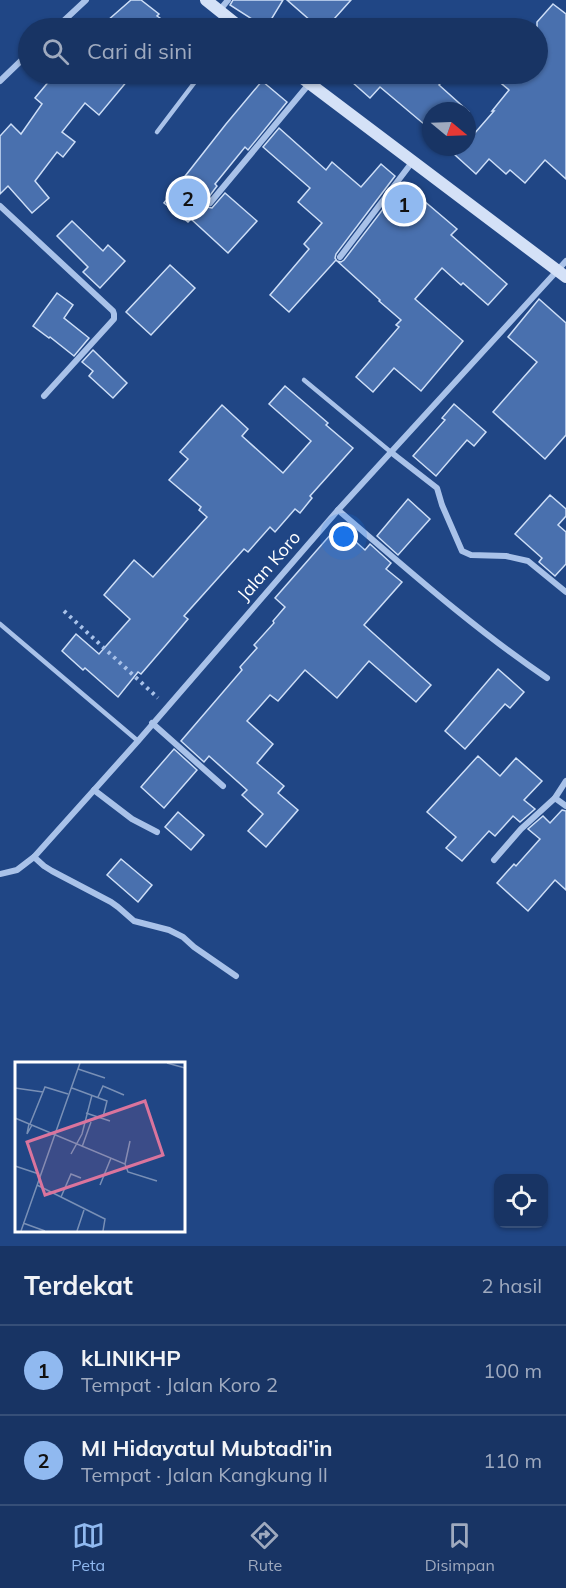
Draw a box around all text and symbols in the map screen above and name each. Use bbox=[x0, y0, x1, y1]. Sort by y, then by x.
search box bbox=[18, 18, 548, 84]
icon: search bbox=[39, 35, 72, 68]
text: Cari di sini bbox=[87, 37, 192, 65]
north arrow bbox=[422, 102, 476, 156]
pin: 2 bbox=[168, 176, 207, 220]
pin: 1 bbox=[384, 182, 424, 226]
your location bbox=[329, 522, 358, 551]
street label: Jalan Koro bbox=[232, 526, 305, 605]
inset map bbox=[15, 1062, 184, 1231]
map controls bbox=[494, 1174, 548, 1228]
button: locate bbox=[494, 1174, 548, 1228]
text: Terdekat bbox=[24, 1269, 133, 1302]
text: 2 hasil bbox=[482, 1273, 542, 1298]
text: kLINIKHP bbox=[81, 1344, 181, 1372]
text: 1 bbox=[38, 1358, 50, 1383]
text: 100 m bbox=[483, 1358, 542, 1383]
text: Tempat · Jalan Koro 2 bbox=[81, 1372, 278, 1397]
text: MI Hidayatul Mubtadi'in bbox=[81, 1434, 332, 1462]
text: 2 bbox=[38, 1448, 50, 1473]
text: 110 m bbox=[483, 1448, 542, 1473]
text: Tempat · Jalan Kangkung II bbox=[81, 1462, 328, 1487]
tab: Peta bbox=[71, 1519, 105, 1575]
tab: Rute bbox=[248, 1519, 282, 1575]
tab: Disimpan bbox=[425, 1519, 495, 1575]

